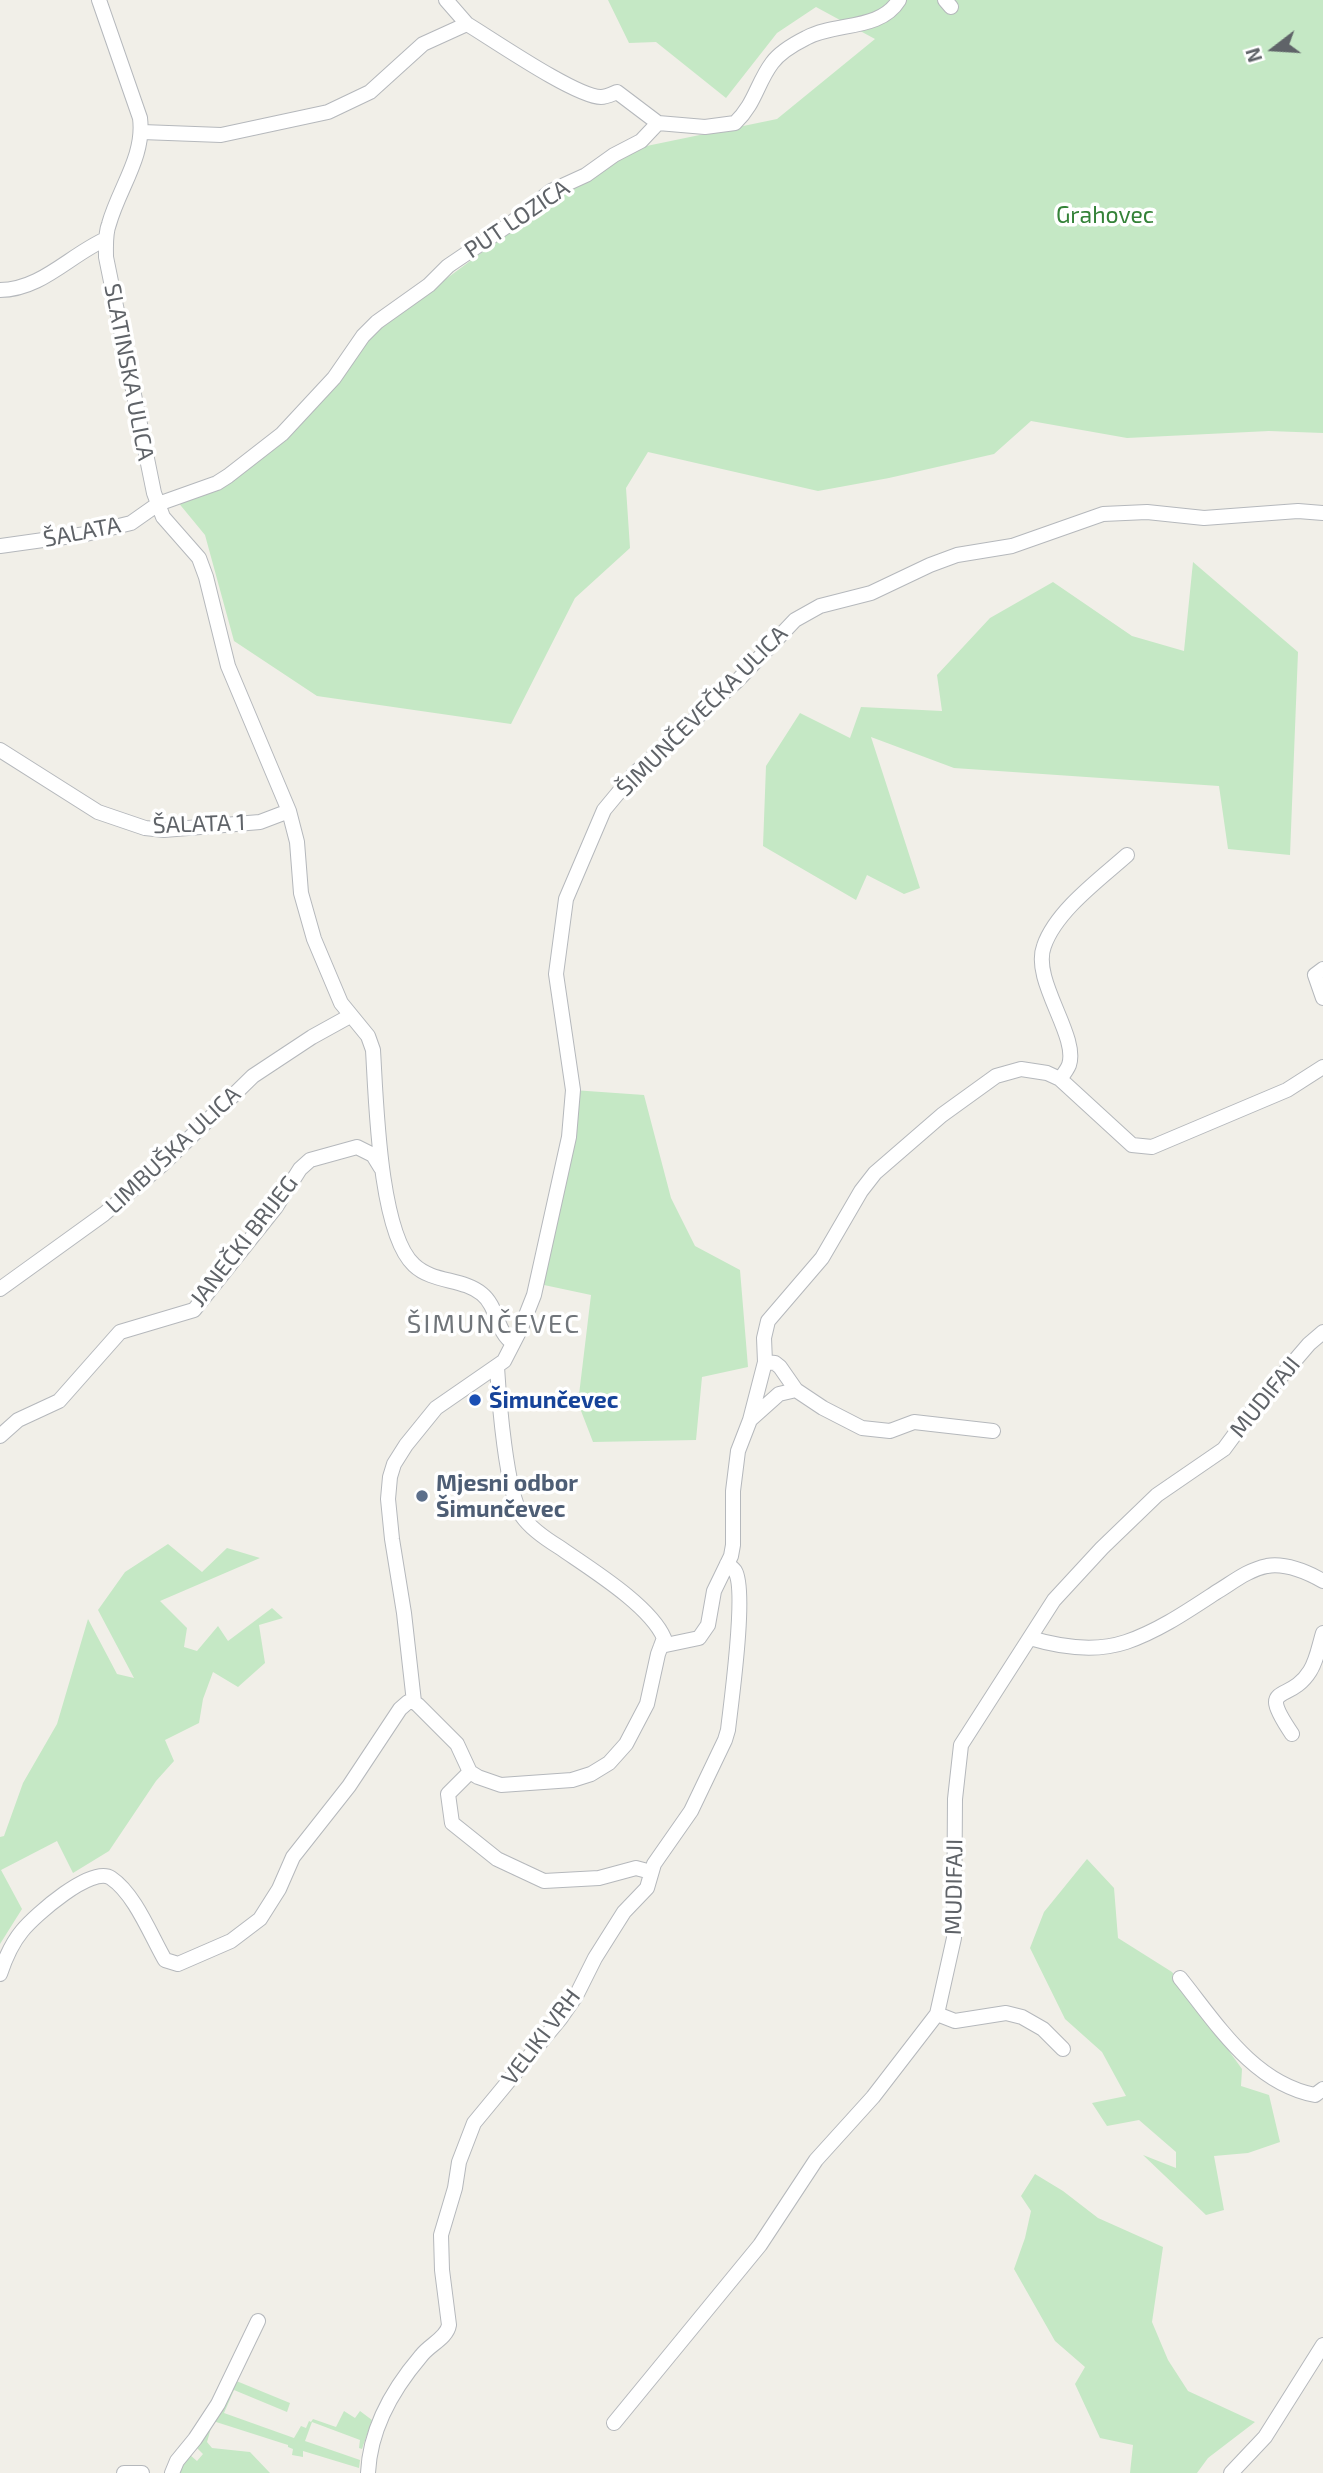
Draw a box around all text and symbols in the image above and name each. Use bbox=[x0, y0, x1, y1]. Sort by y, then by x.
north arrow bbox=[1239, 14, 1309, 84]
text: N bbox=[1240, 45, 1266, 65]
street label: PUT LOZICA bbox=[459, 174, 575, 264]
park label: Grahovec bbox=[1056, 201, 1154, 229]
street label: SLATINSKA ULICA bbox=[98, 281, 160, 463]
street label: ŠALATA bbox=[41, 511, 123, 553]
street label: ŠIMUNČEVEČKA ULICA bbox=[611, 620, 793, 802]
street label: ŠALATA 1 bbox=[152, 809, 246, 839]
street label: LIMBUŠKA ULICA bbox=[100, 1081, 246, 1219]
street label: JANEČKI BRIJEG bbox=[184, 1170, 304, 1312]
district label: ŠIMUNČEVEC bbox=[408, 1308, 580, 1340]
street label: MUDIFAJI bbox=[1224, 1351, 1306, 1443]
place label: Šimunčevec bbox=[489, 1386, 618, 1414]
marker: Šimunčevec bbox=[467, 1392, 483, 1408]
place label: Mjesni odbor Šimunčevec bbox=[436, 1469, 578, 1523]
marker: Mjesni odbor Šimunčevec bbox=[414, 1488, 430, 1504]
street label: MUDIFAJI bbox=[939, 1839, 969, 1935]
street label: VELIKI VRH bbox=[496, 1984, 586, 2090]

